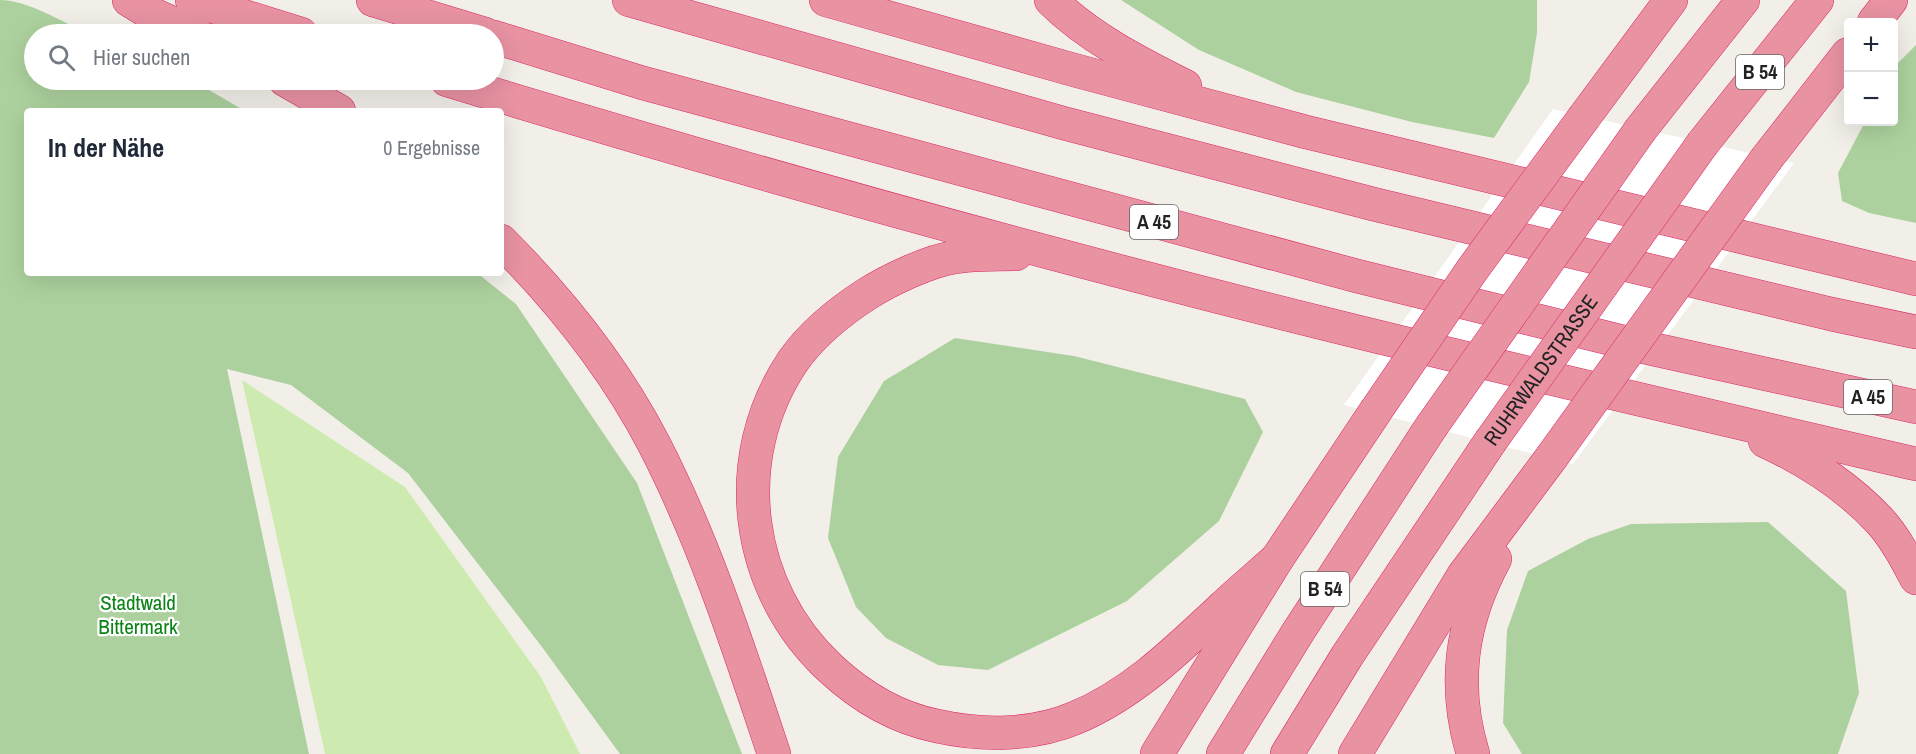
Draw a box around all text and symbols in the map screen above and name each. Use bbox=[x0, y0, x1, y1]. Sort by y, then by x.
map controls bbox=[1844, 18, 1898, 126]
button: + bbox=[1844, 18, 1898, 72]
search box bbox=[24, 24, 504, 90]
icon: search bbox=[45, 41, 78, 74]
text: Hier suchen bbox=[93, 42, 190, 72]
road number: B 54 bbox=[1736, 55, 1784, 89]
button: − bbox=[1844, 72, 1898, 126]
text: In der Nähe bbox=[48, 130, 164, 165]
text: 0 Ergebnisse bbox=[383, 134, 480, 161]
road number: A 45 bbox=[1130, 205, 1178, 239]
street label: RUHRWALDSTRASSE bbox=[1477, 289, 1604, 451]
road number: A 45 bbox=[1844, 380, 1892, 414]
road number: B 54 bbox=[1301, 572, 1349, 606]
park label: Stadtwald Bittermark bbox=[98, 588, 178, 641]

